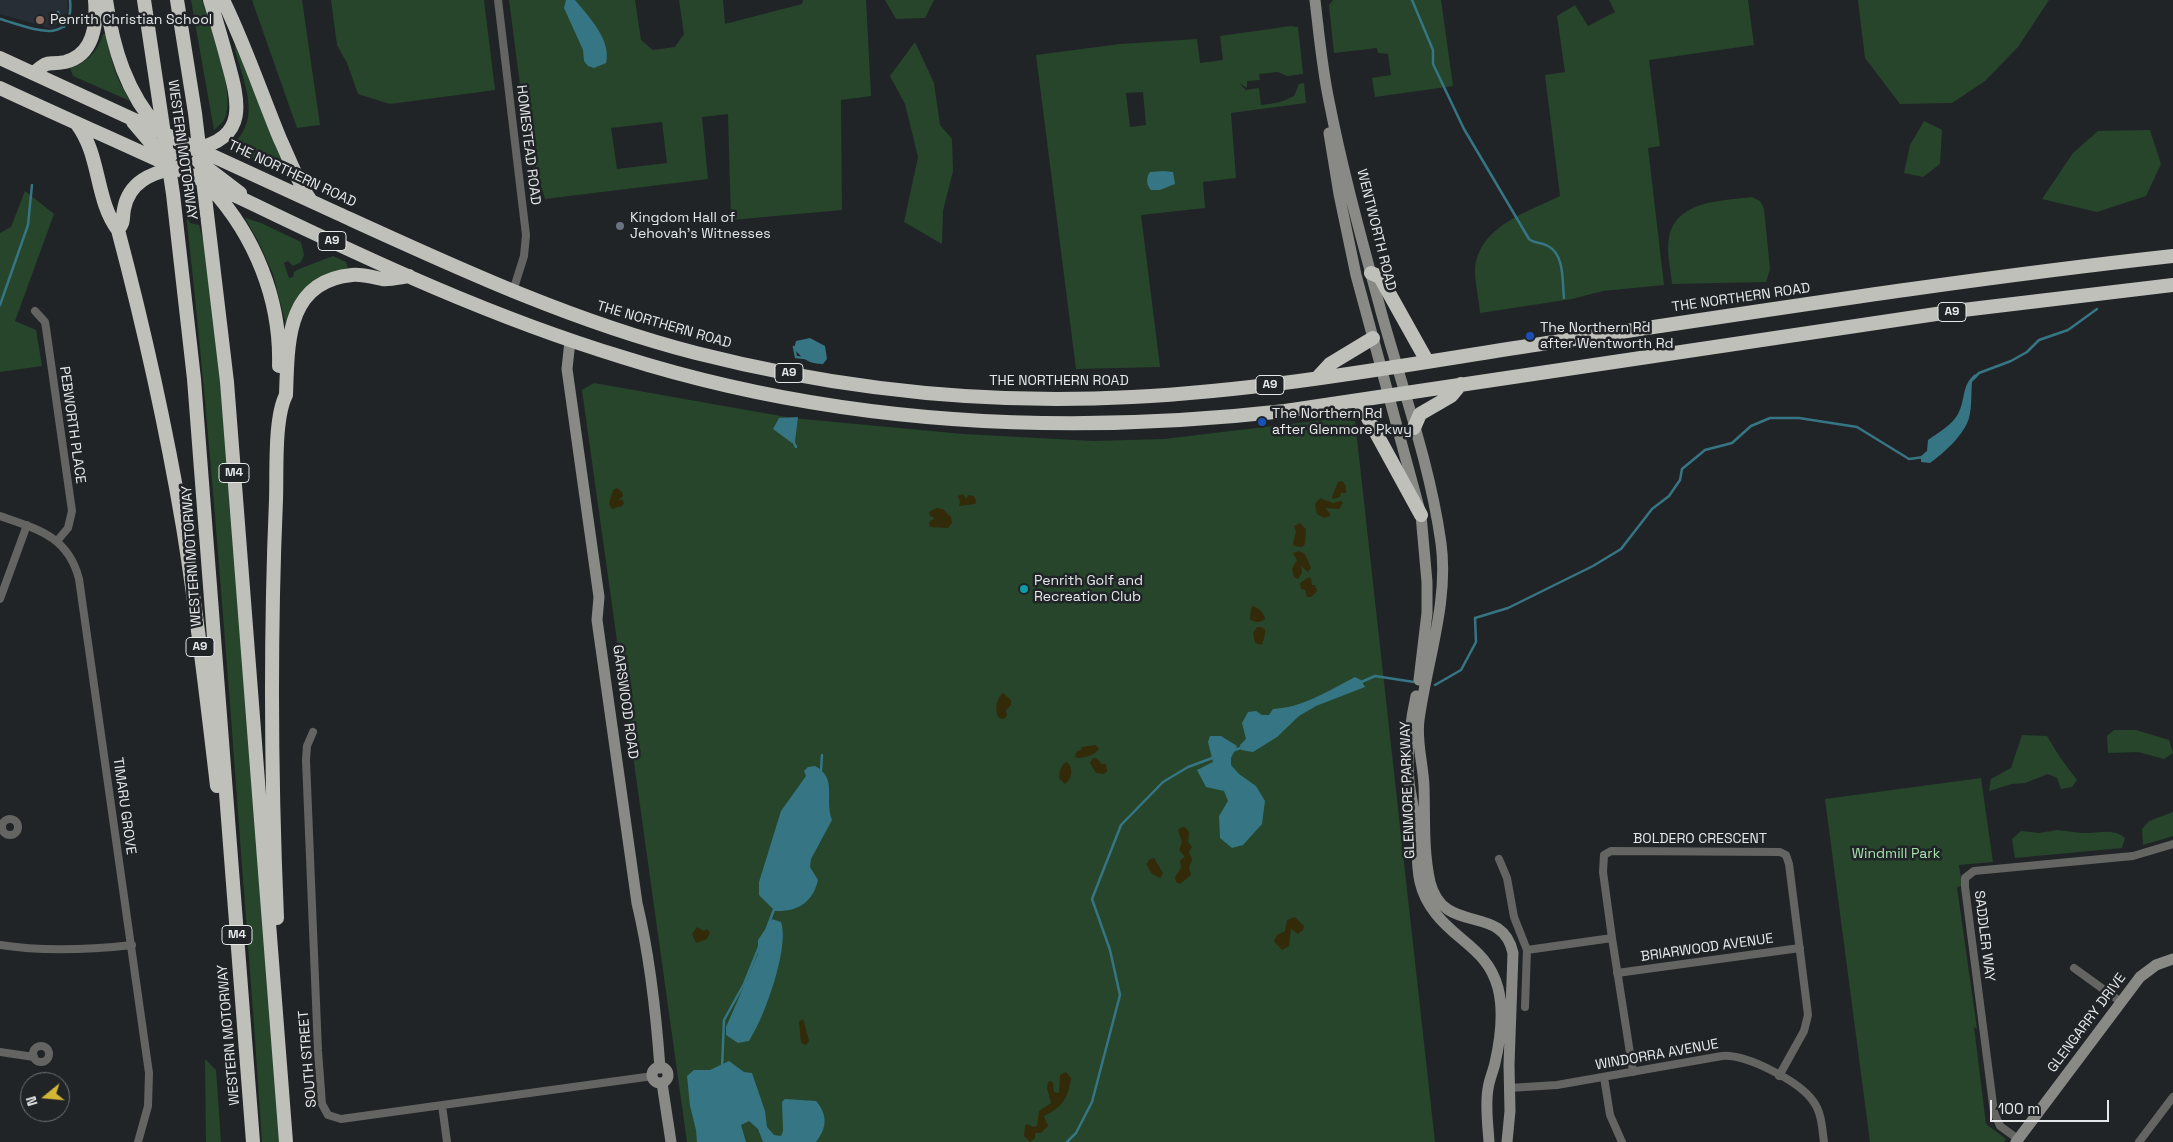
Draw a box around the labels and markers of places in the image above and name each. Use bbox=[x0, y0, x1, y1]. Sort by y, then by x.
place label: Penrith Christian School bbox=[50, 12, 212, 28]
marker: Penrith Christian School bbox=[34, 14, 46, 26]
place label: Kingdom Hall of Jehovah's Witnesses bbox=[630, 210, 771, 242]
marker: Kingdom Hall of Jehovah's Witnesses bbox=[614, 220, 626, 232]
place label: The Northern Rd after Wentworth Rd bbox=[1540, 320, 1674, 352]
marker: The Northern Rd after Wentworth Rd bbox=[1524, 330, 1536, 342]
place label: The Northern Rd after Glenmore Pkwy bbox=[1272, 406, 1412, 438]
marker: The Northern Rd after Glenmore Pkwy bbox=[1256, 416, 1268, 428]
place label: Penrith Golf and Recreation Club bbox=[1034, 573, 1143, 606]
marker: Penrith Golf and Recreation Club bbox=[1018, 583, 1030, 595]

